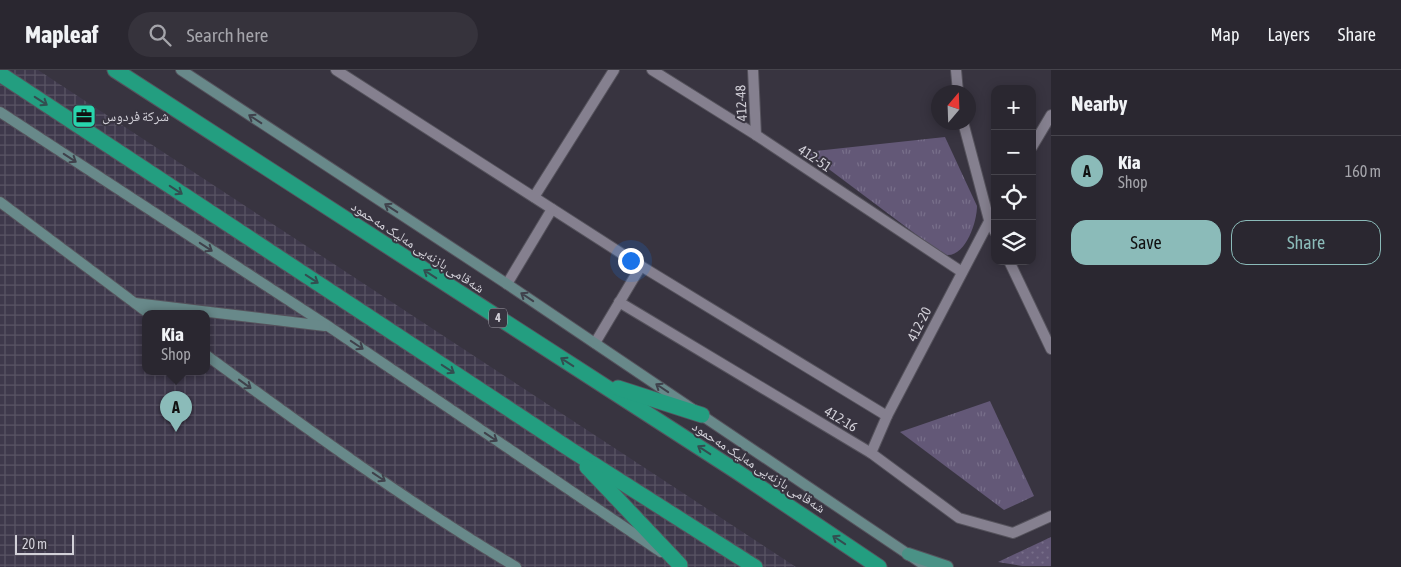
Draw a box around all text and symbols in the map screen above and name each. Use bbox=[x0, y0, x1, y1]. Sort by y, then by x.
search box bbox=[128, 12, 478, 57]
text: Mapleaf bbox=[25, 21, 98, 48]
icon: search bbox=[146, 21, 174, 49]
text: Search here bbox=[186, 24, 268, 46]
text: Map bbox=[1210, 24, 1239, 45]
text: Layers bbox=[1267, 24, 1310, 45]
text: Share bbox=[1338, 24, 1376, 45]
street label: 412-48 bbox=[732, 84, 750, 122]
north arrow bbox=[931, 85, 976, 130]
map controls bbox=[991, 85, 1036, 265]
button: + bbox=[991, 85, 1036, 130]
text: Nearby bbox=[1071, 91, 1127, 115]
one-way arrow bbox=[33, 96, 47, 106]
office icon: شركة فردوس bbox=[71, 103, 97, 129]
place label: شركة فردوس bbox=[102, 108, 169, 125]
one-way arrow bbox=[249, 114, 263, 124]
button: − bbox=[991, 130, 1036, 175]
street label: 412-51 bbox=[795, 141, 835, 175]
text: Kia bbox=[1118, 151, 1141, 173]
one-way arrow bbox=[63, 152, 77, 163]
text: A bbox=[1083, 162, 1091, 180]
text: 160 m bbox=[1345, 162, 1381, 180]
text: Shop bbox=[1118, 173, 1148, 191]
button: locate bbox=[991, 175, 1036, 220]
one-way arrow bbox=[169, 185, 183, 195]
street label: شەقامی بازنەیی مەلیک مەحمود bbox=[348, 198, 488, 297]
one-way arrow bbox=[385, 203, 399, 213]
button: layers bbox=[991, 220, 1036, 265]
button: Save bbox=[1071, 220, 1221, 265]
button: Share bbox=[1231, 220, 1381, 265]
one-way arrow bbox=[199, 242, 213, 252]
your location bbox=[618, 248, 644, 274]
one-way arrow bbox=[424, 269, 438, 279]
one-way arrow bbox=[305, 274, 319, 284]
one-way arrow bbox=[520, 292, 534, 303]
street label: 412-20 bbox=[904, 304, 935, 344]
road number: 4 bbox=[489, 308, 507, 328]
popup bbox=[142, 310, 210, 375]
text: Kia bbox=[161, 323, 184, 345]
one-way arrow bbox=[349, 340, 363, 350]
text: Shop bbox=[161, 345, 191, 363]
one-way arrow bbox=[560, 357, 574, 367]
one-way arrow bbox=[441, 363, 455, 374]
one-way arrow bbox=[238, 379, 252, 389]
one-way arrow bbox=[655, 383, 669, 393]
pin: A bbox=[160, 391, 192, 432]
street label: 412-16 bbox=[822, 403, 861, 435]
street label: شەقامی بازنەیی مەلیک مەحمود bbox=[689, 418, 829, 517]
one-way arrow bbox=[484, 431, 498, 442]
one-way arrow bbox=[697, 444, 711, 454]
one-way arrow bbox=[371, 472, 385, 482]
scale bar bbox=[15, 532, 74, 555]
one-way arrow bbox=[832, 534, 846, 545]
text: 20 m bbox=[22, 536, 47, 552]

